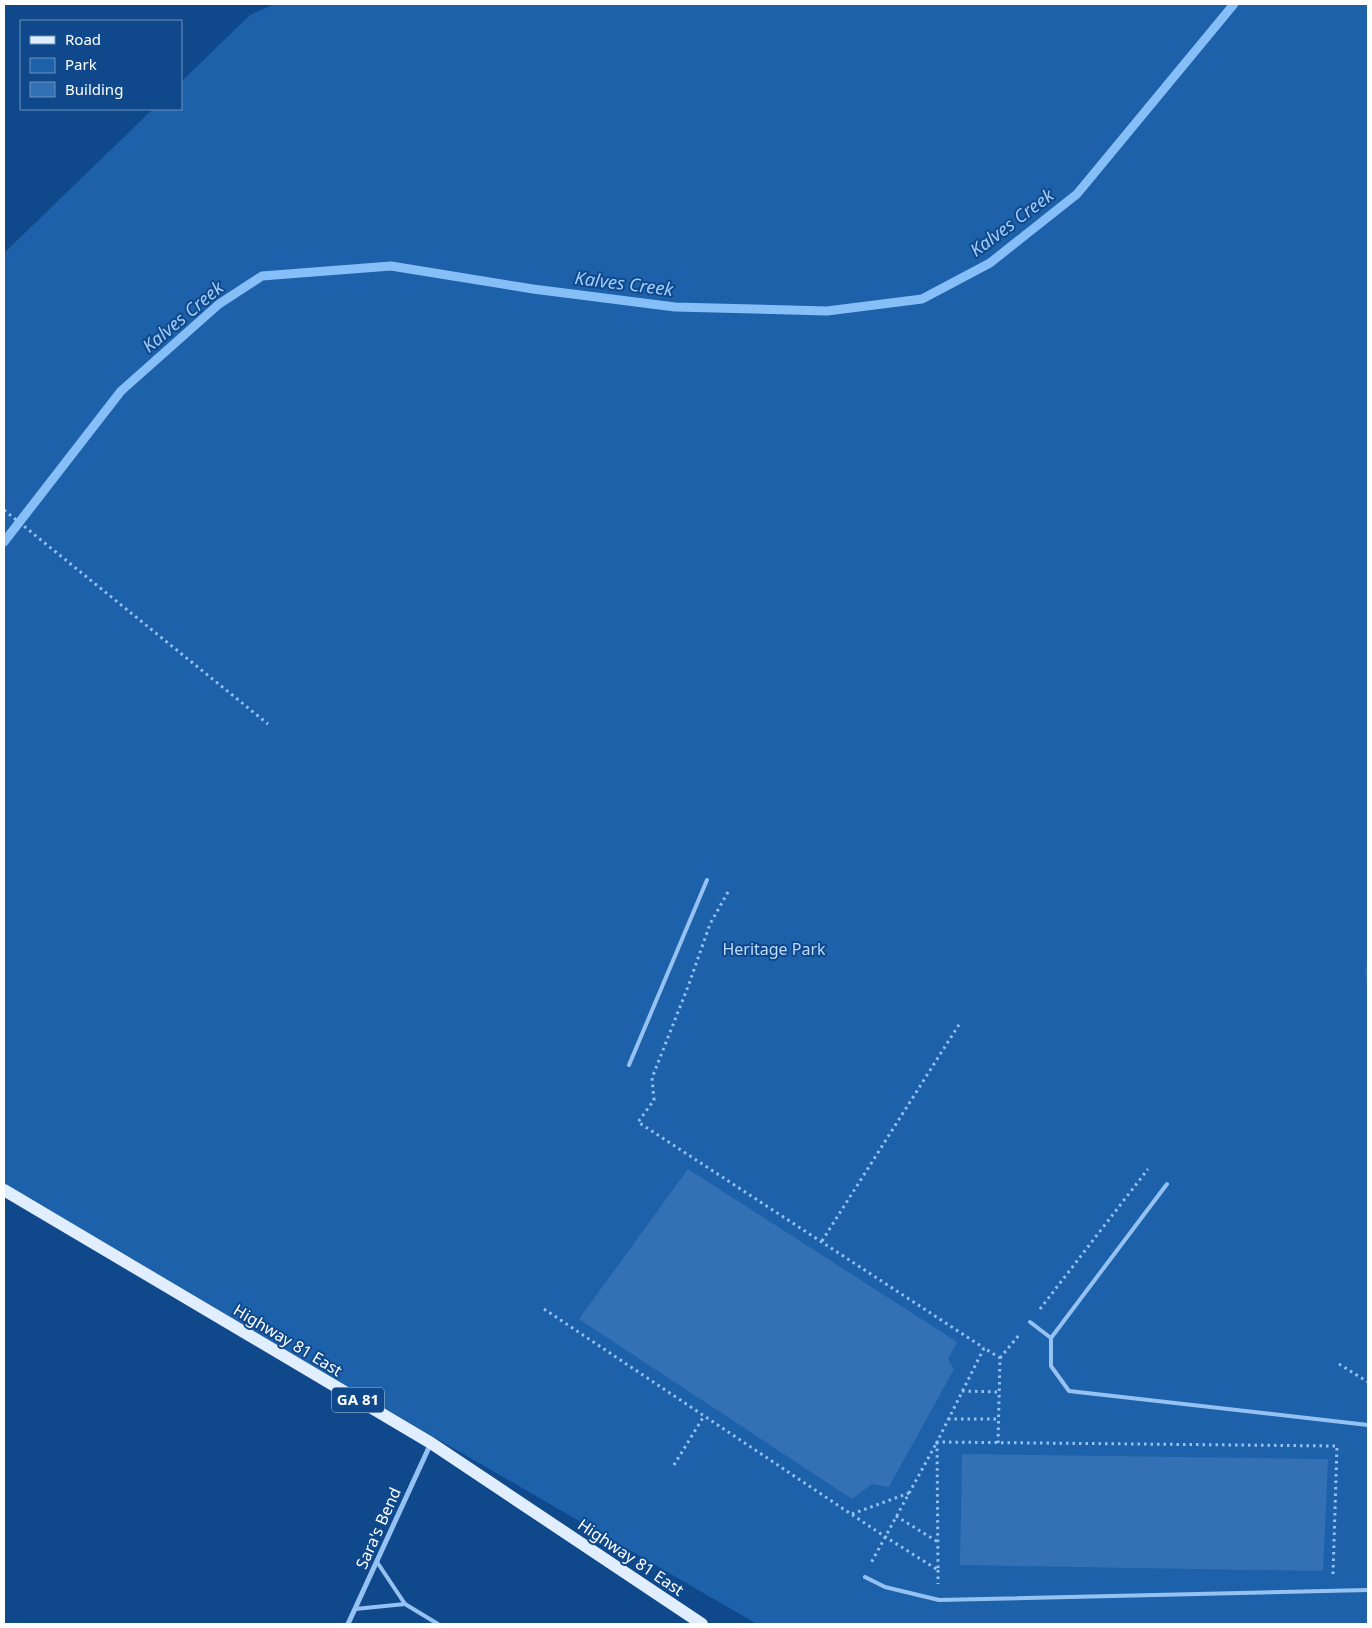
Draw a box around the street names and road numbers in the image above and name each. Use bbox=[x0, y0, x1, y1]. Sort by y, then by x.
street label: Highway 81 East bbox=[229, 1299, 347, 1381]
road number: GA 81 bbox=[332, 1388, 384, 1412]
street label: Sara's Bend bbox=[350, 1484, 406, 1572]
street label: Highway 81 East bbox=[574, 1513, 688, 1601]

